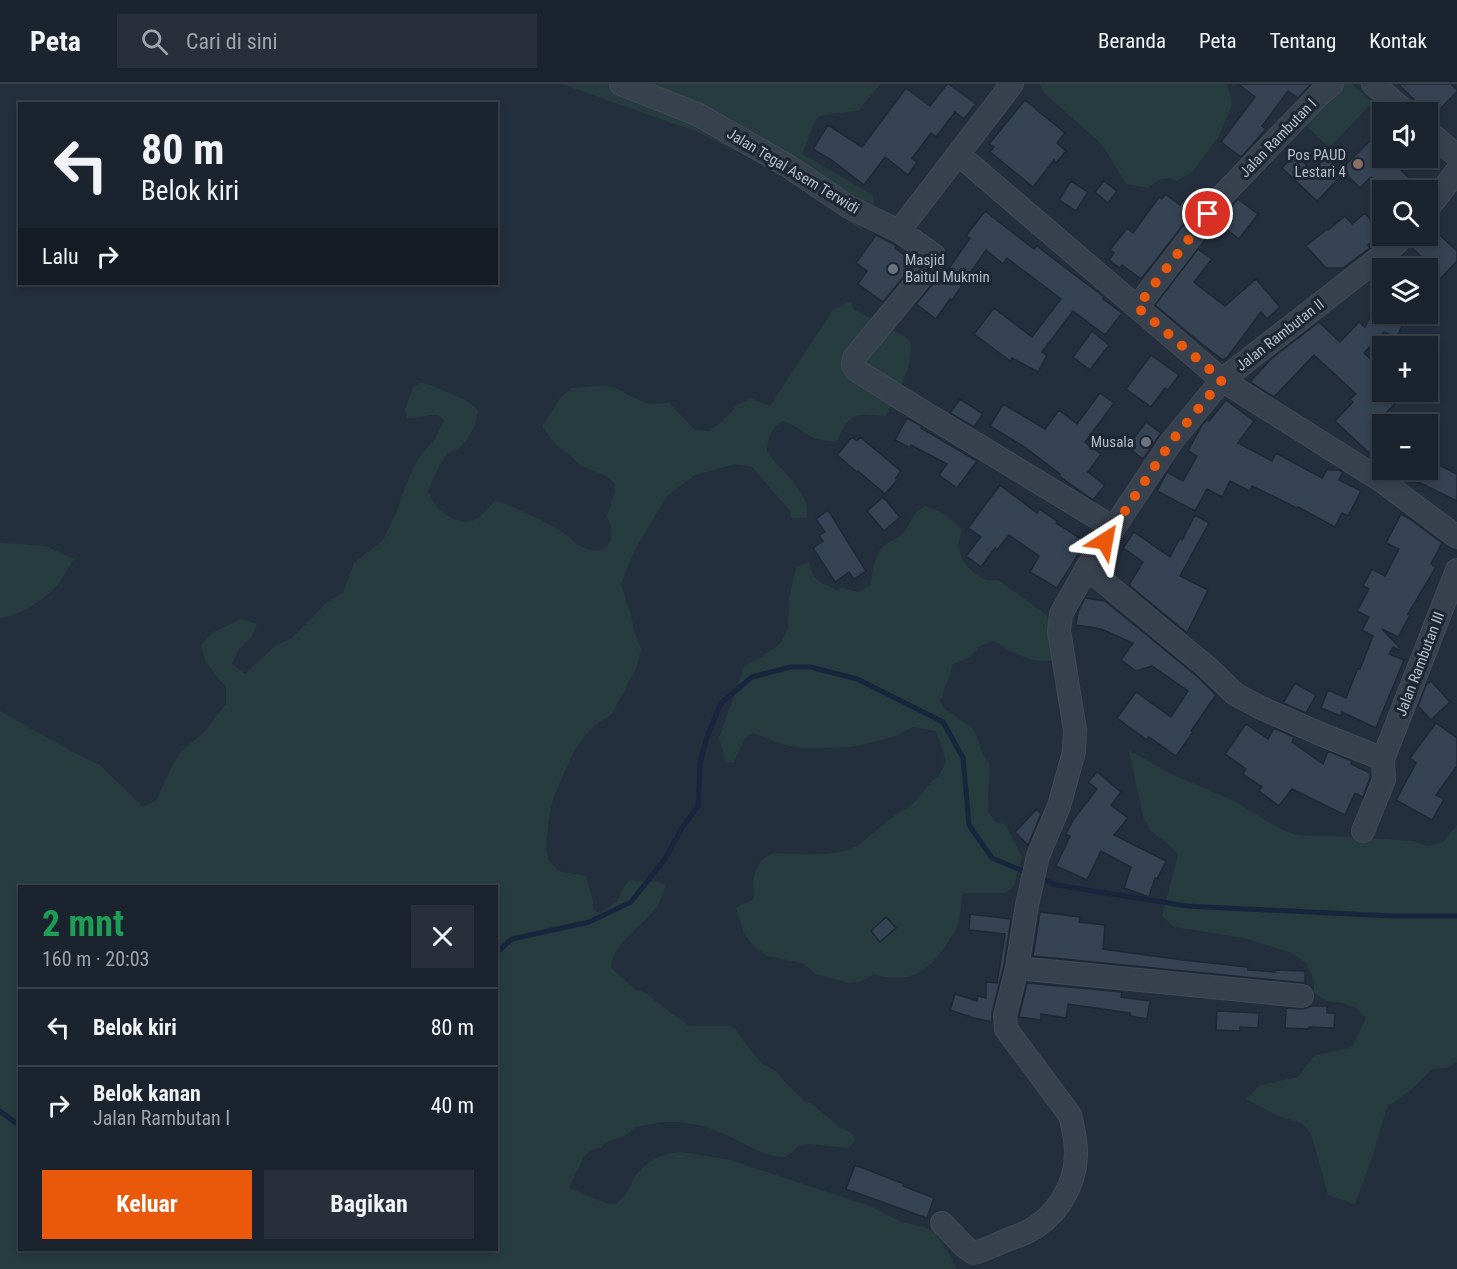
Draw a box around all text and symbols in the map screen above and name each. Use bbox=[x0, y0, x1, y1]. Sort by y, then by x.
search box bbox=[117, 14, 537, 68]
text: Peta bbox=[30, 25, 81, 58]
icon: search bbox=[138, 25, 171, 58]
text: Cari di sini bbox=[186, 29, 278, 54]
text: Beranda bbox=[1098, 29, 1166, 53]
text: Peta bbox=[1199, 29, 1237, 53]
text: Tentang bbox=[1270, 29, 1336, 53]
text: Kontak bbox=[1369, 29, 1427, 53]
street label: Jalan Rambutan I bbox=[1236, 95, 1320, 181]
map controls bbox=[1372, 102, 1438, 480]
button: sound bbox=[1372, 102, 1438, 168]
street label: Jalan Tegal Asem Terwidi bbox=[724, 124, 862, 218]
text: 80 m bbox=[141, 125, 224, 174]
icon: left bbox=[42, 126, 120, 204]
place label: Pos PAUD Lestari 4 bbox=[1287, 146, 1346, 181]
marker: Pos PAUD Lestari 4 bbox=[1351, 157, 1365, 171]
text: Belok kiri bbox=[141, 175, 239, 207]
button: search bbox=[1372, 180, 1438, 246]
pin bbox=[1182, 188, 1233, 239]
icon: arrive bbox=[1191, 197, 1224, 230]
icon: right bbox=[91, 240, 124, 273]
text: Lalu bbox=[42, 244, 79, 269]
place label: Masjid Baitul Mukmin bbox=[905, 251, 990, 286]
button: layers bbox=[1372, 258, 1438, 324]
marker: Masjid Baitul Mukmin bbox=[886, 262, 900, 276]
street label: Jalan Rambutan II bbox=[1232, 295, 1328, 375]
button: + bbox=[1372, 336, 1438, 402]
button: − bbox=[1372, 414, 1438, 480]
place label: Musala bbox=[1091, 433, 1134, 451]
marker: Musala bbox=[1139, 435, 1153, 449]
position arrow bbox=[1073, 509, 1137, 573]
street label: Jalan Rambutan III bbox=[1392, 609, 1448, 719]
text: 2 mnt bbox=[42, 903, 124, 945]
button: close bbox=[411, 905, 474, 968]
text: 160 m · 20:03 bbox=[42, 947, 149, 971]
icon: left bbox=[42, 1011, 75, 1044]
text: Belok kiri bbox=[93, 1015, 177, 1040]
text: 80 m bbox=[431, 1015, 474, 1040]
text: Belok kanan bbox=[93, 1081, 201, 1106]
icon: right bbox=[42, 1089, 75, 1122]
text: 40 m bbox=[431, 1093, 474, 1118]
text: Jalan Rambutan I bbox=[93, 1106, 230, 1130]
button: Keluar bbox=[42, 1170, 252, 1239]
button: Bagikan bbox=[264, 1170, 474, 1239]

